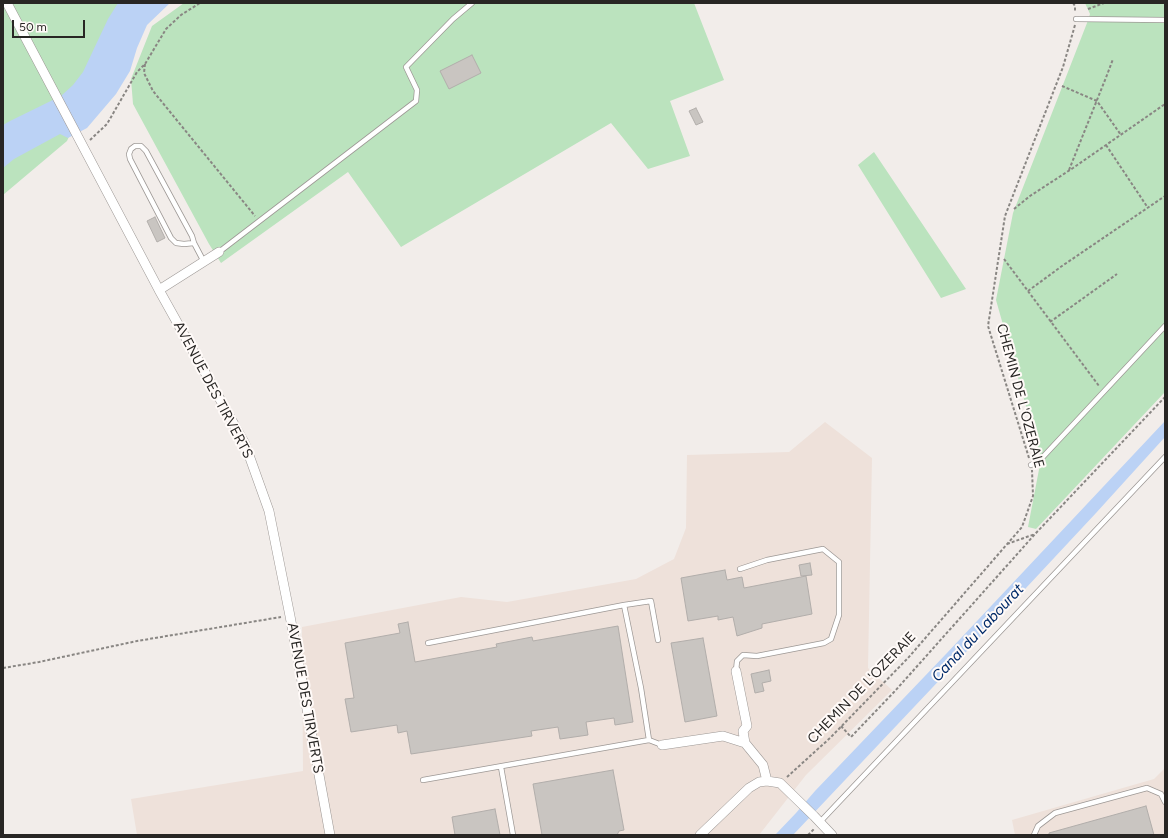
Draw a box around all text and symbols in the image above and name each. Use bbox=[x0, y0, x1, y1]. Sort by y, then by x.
scale bar bbox=[14, 12, 87, 38]
text: 50 m bbox=[19, 20, 47, 34]
street label: AVENUE DES TIRVERTS bbox=[170, 319, 256, 461]
street label: CHEMIN DE L'OZERAIE bbox=[993, 322, 1047, 470]
water label: Canal du Labourat bbox=[928, 580, 1028, 686]
street label: AVENUE DES TIRVERTS bbox=[283, 621, 327, 775]
street label: CHEMIN DE L'OZERAIE bbox=[804, 629, 920, 747]

